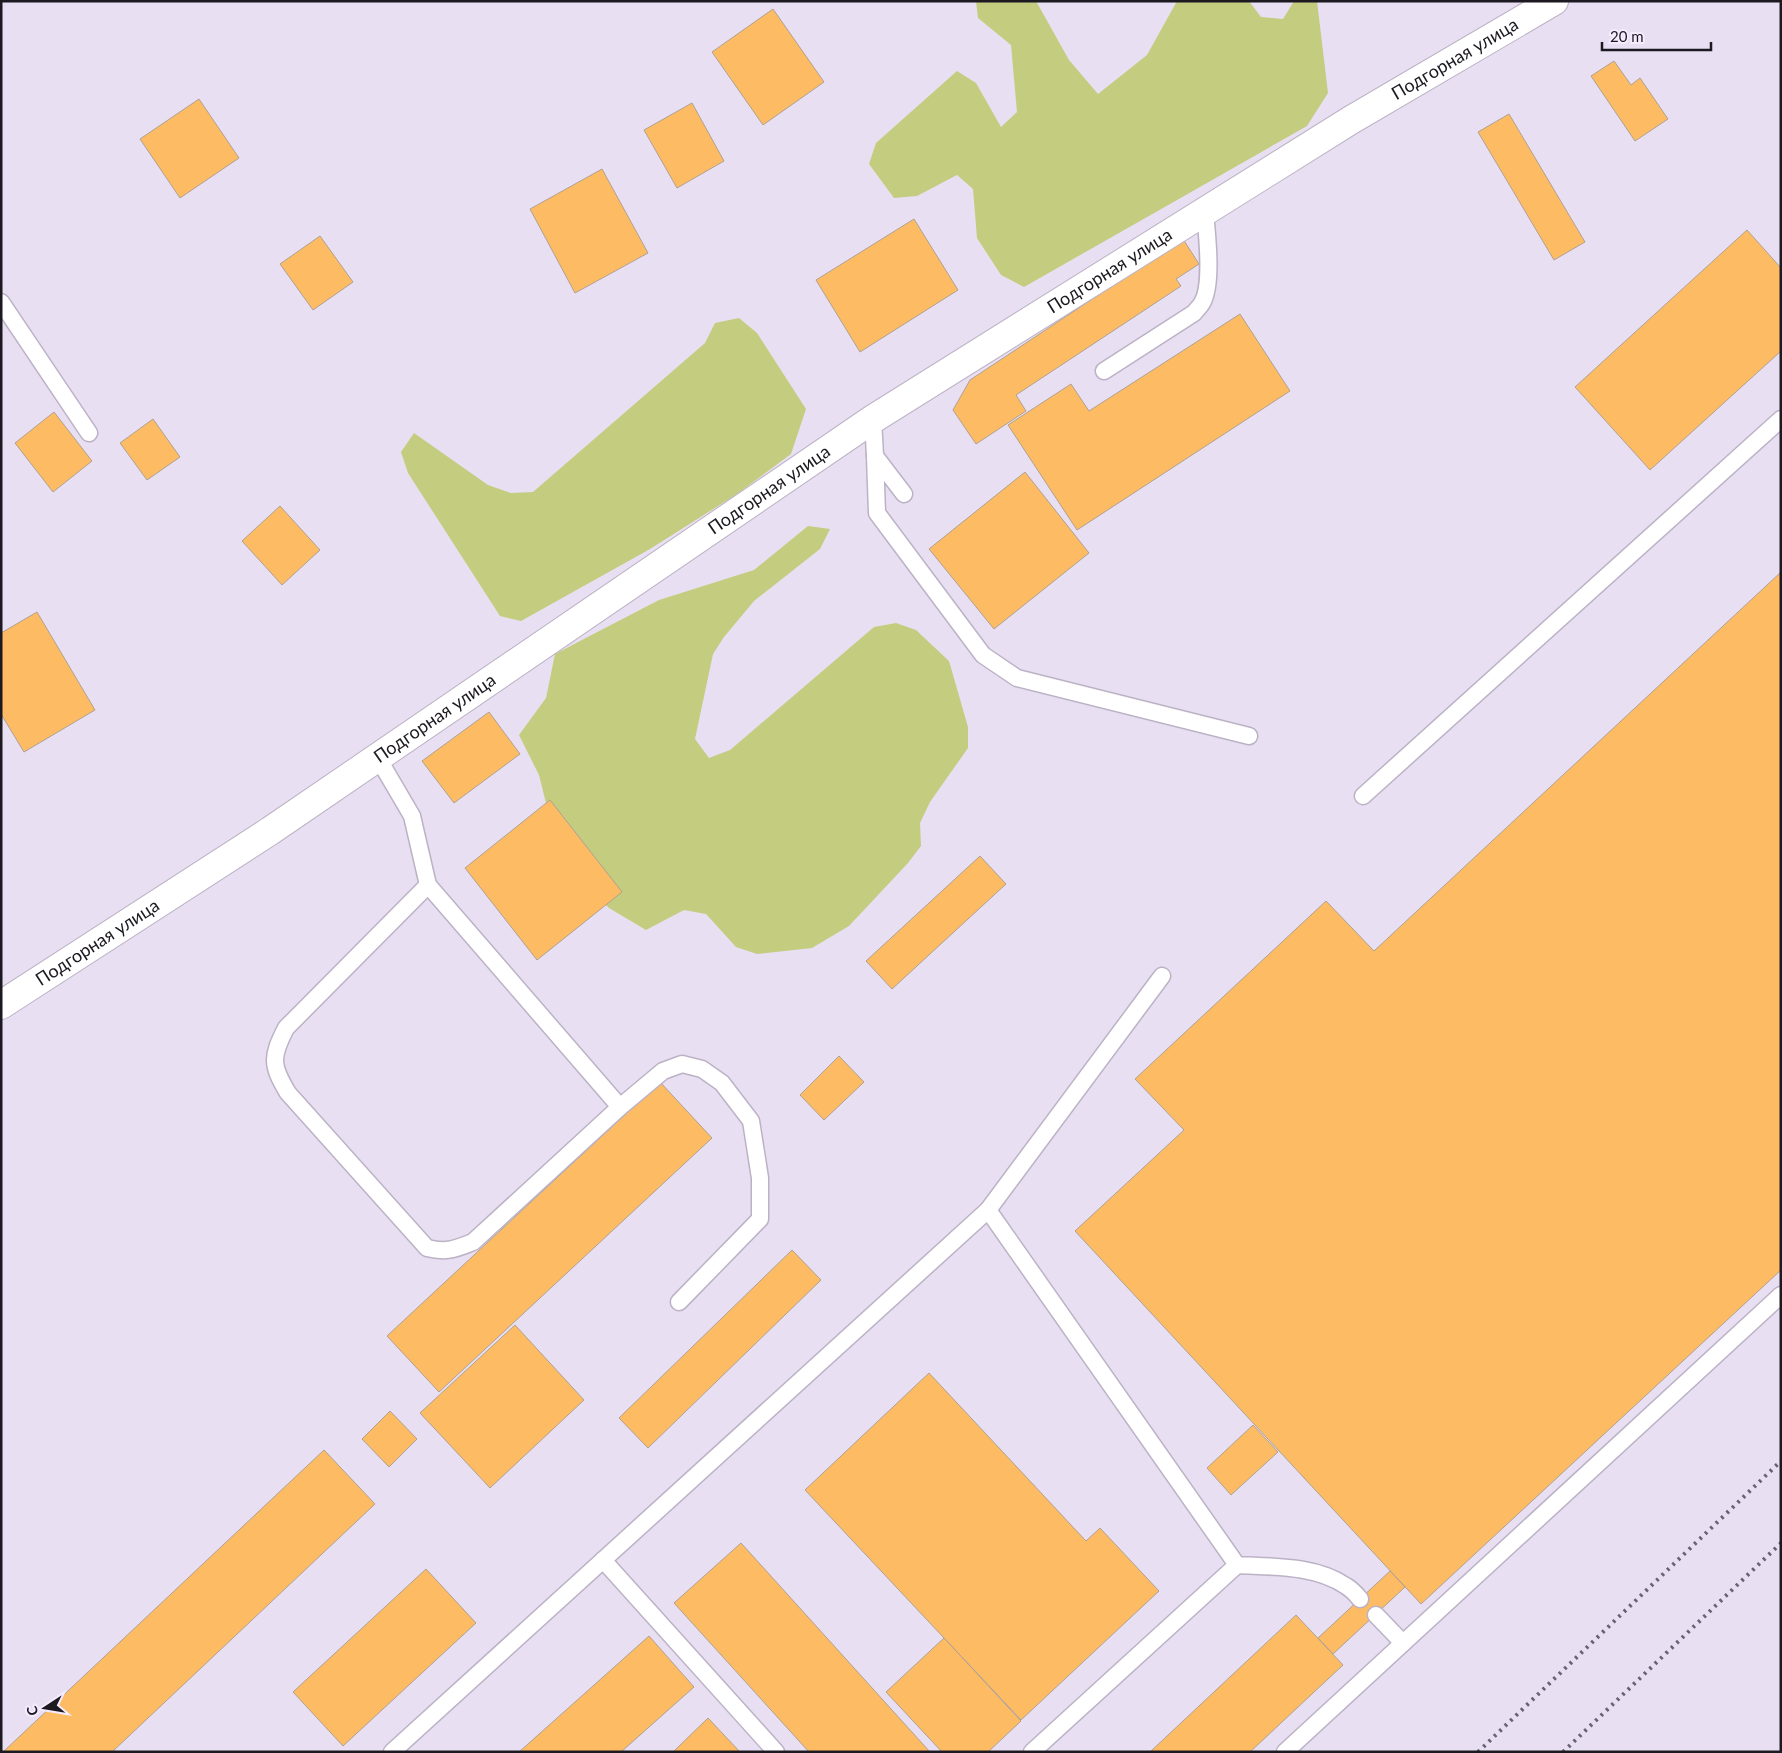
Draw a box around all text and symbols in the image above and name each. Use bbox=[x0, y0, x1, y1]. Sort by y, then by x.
street label: Подгорная улица bbox=[1387, 13, 1522, 104]
scale bar bbox=[1602, 20, 1711, 52]
text: 20 m bbox=[1610, 27, 1644, 45]
street label: Подгорная улица bbox=[1043, 223, 1176, 317]
street label: Подгорная улица bbox=[703, 440, 834, 539]
street label: Подгорная улица bbox=[369, 668, 500, 767]
street label: Подгорная улица bbox=[31, 894, 163, 990]
north arrow bbox=[20, 1683, 70, 1733]
text: С bbox=[22, 1704, 41, 1717]

